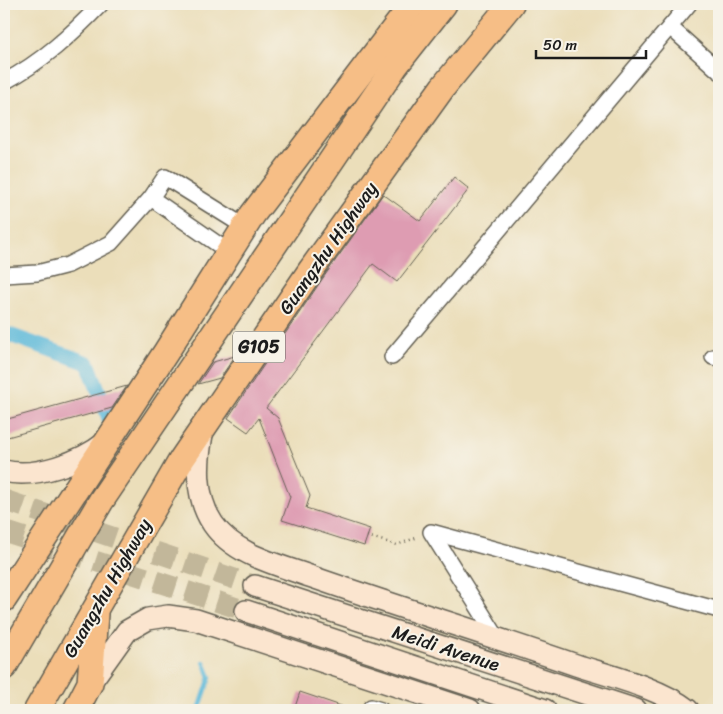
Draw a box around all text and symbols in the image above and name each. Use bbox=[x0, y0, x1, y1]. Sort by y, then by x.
scale bar bbox=[536, 28, 646, 60]
text: 50 m bbox=[543, 32, 578, 58]
street label: Guangzhu Highway bbox=[270, 174, 386, 321]
road number: G105 bbox=[233, 332, 285, 362]
street label: Guangzhu Highway bbox=[54, 512, 160, 664]
street label: Meidi Avenue bbox=[388, 615, 504, 681]

